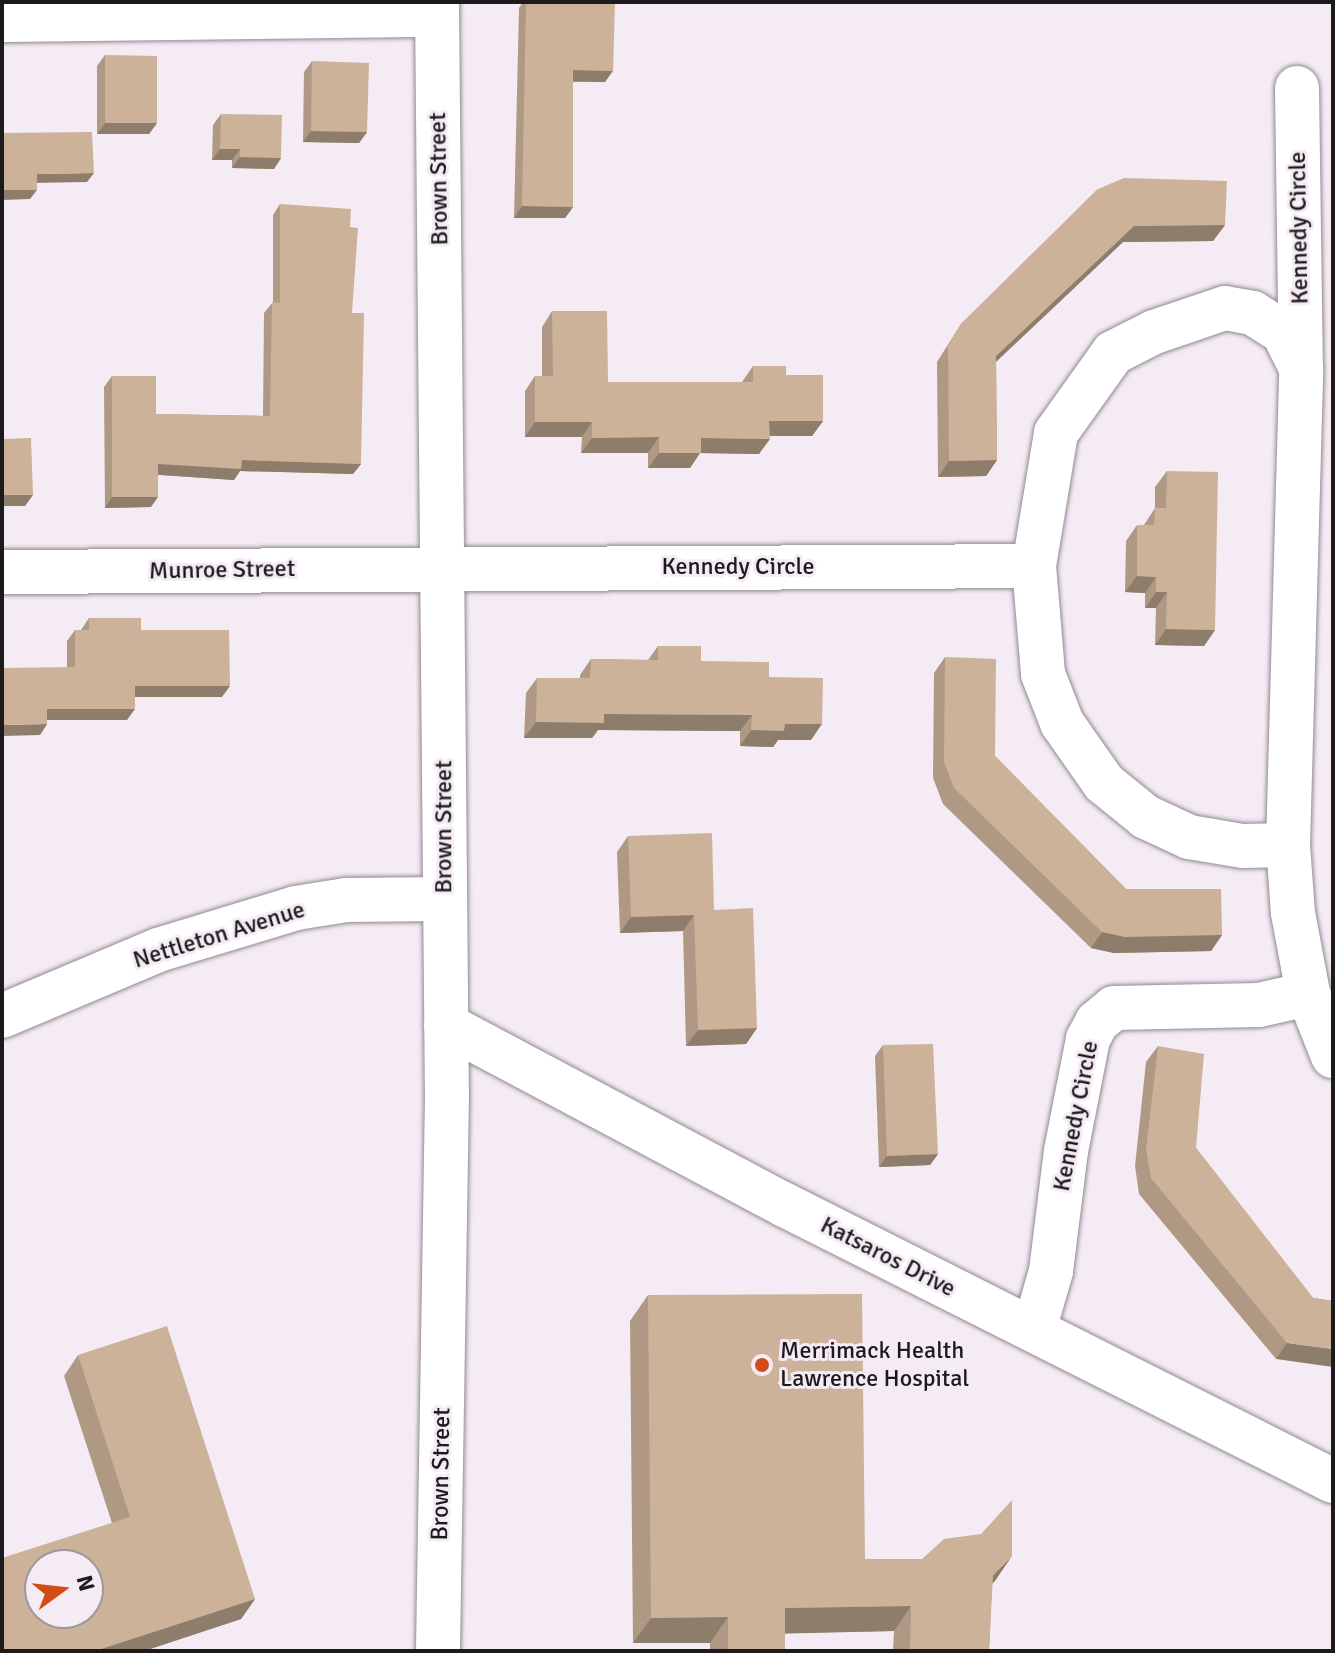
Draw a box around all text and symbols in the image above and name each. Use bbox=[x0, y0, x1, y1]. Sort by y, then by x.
street label: Brown Street bbox=[423, 112, 455, 246]
street label: Kennedy Circle bbox=[1283, 151, 1315, 305]
street label: Kennedy Circle bbox=[662, 553, 814, 581]
street label: Munroe Street bbox=[149, 554, 295, 586]
street label: Brown Street bbox=[430, 760, 458, 894]
street label: Nettleton Avenue bbox=[130, 895, 308, 975]
street label: Kennedy Circle bbox=[1047, 1038, 1105, 1194]
street label: Katsaros Drive bbox=[816, 1211, 960, 1303]
place label: Merrimack Health Lawrence Hospital bbox=[780, 1337, 969, 1393]
marker: Merrimack Health Lawrence Hospital bbox=[751, 1354, 773, 1376]
street label: Brown Street bbox=[425, 1407, 457, 1541]
north arrow bbox=[24, 1549, 104, 1629]
text: N bbox=[71, 1572, 101, 1594]

